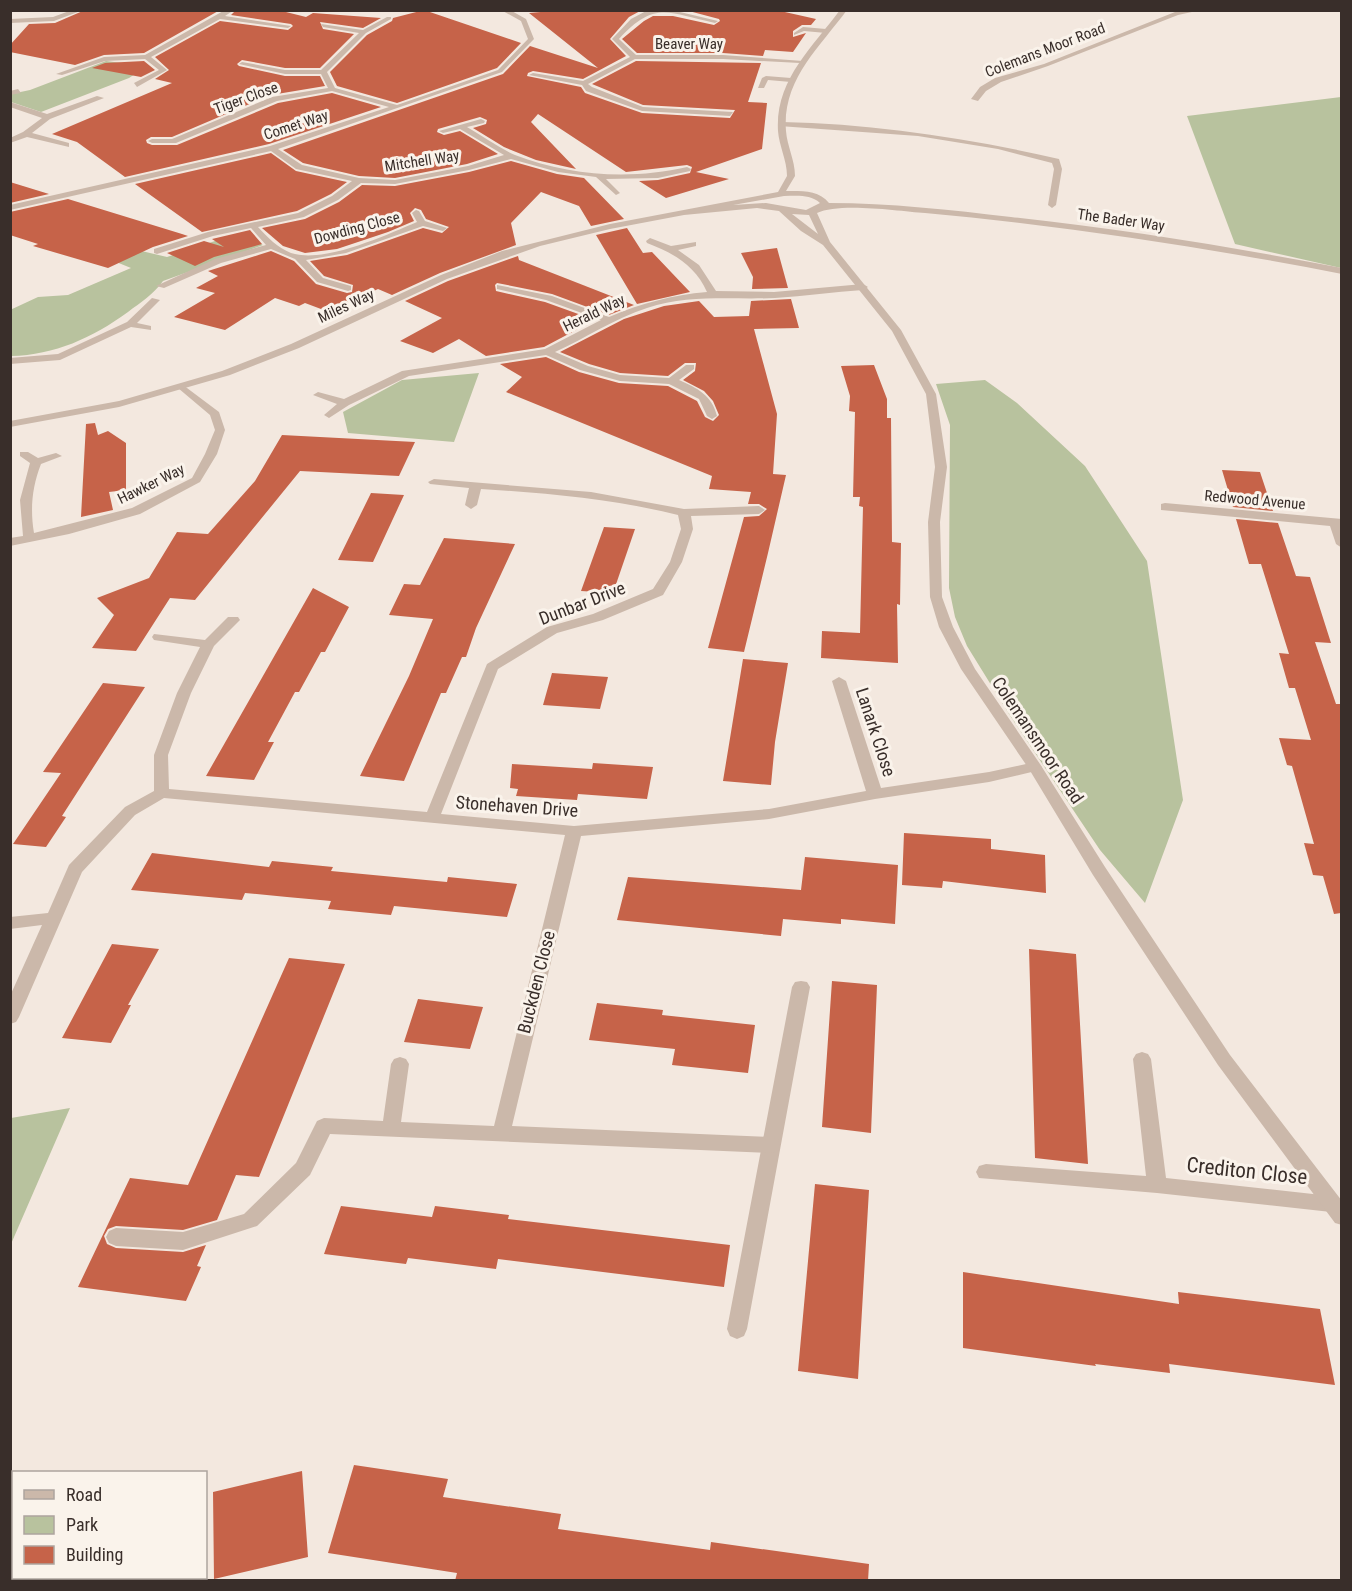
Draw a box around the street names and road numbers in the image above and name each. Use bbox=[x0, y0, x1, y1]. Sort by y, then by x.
street label: Colemans Moor Road bbox=[982, 19, 1108, 81]
street label: Beaver Way bbox=[655, 35, 723, 53]
street label: Tiger Close bbox=[211, 78, 281, 118]
street label: Comet Way bbox=[261, 106, 331, 144]
street label: Mitchell Way bbox=[383, 146, 461, 176]
street label: The Bader Way bbox=[1076, 205, 1166, 235]
street label: Dowding Close bbox=[312, 208, 402, 248]
street label: Miles Way bbox=[315, 285, 377, 327]
street label: Herald Way bbox=[560, 290, 628, 336]
street label: Hawker Way bbox=[115, 460, 187, 508]
street label: Redwood Avenue bbox=[1204, 487, 1306, 513]
street label: Dunbar Drive bbox=[536, 577, 628, 629]
street label: Colemansmoor Road bbox=[988, 673, 1088, 807]
street label: Lanark Close bbox=[852, 685, 900, 779]
street label: Stonehaven Drive bbox=[455, 791, 579, 821]
street label: Buckden Close bbox=[513, 929, 559, 1035]
street label: Crediton Close bbox=[1185, 1153, 1309, 1189]

